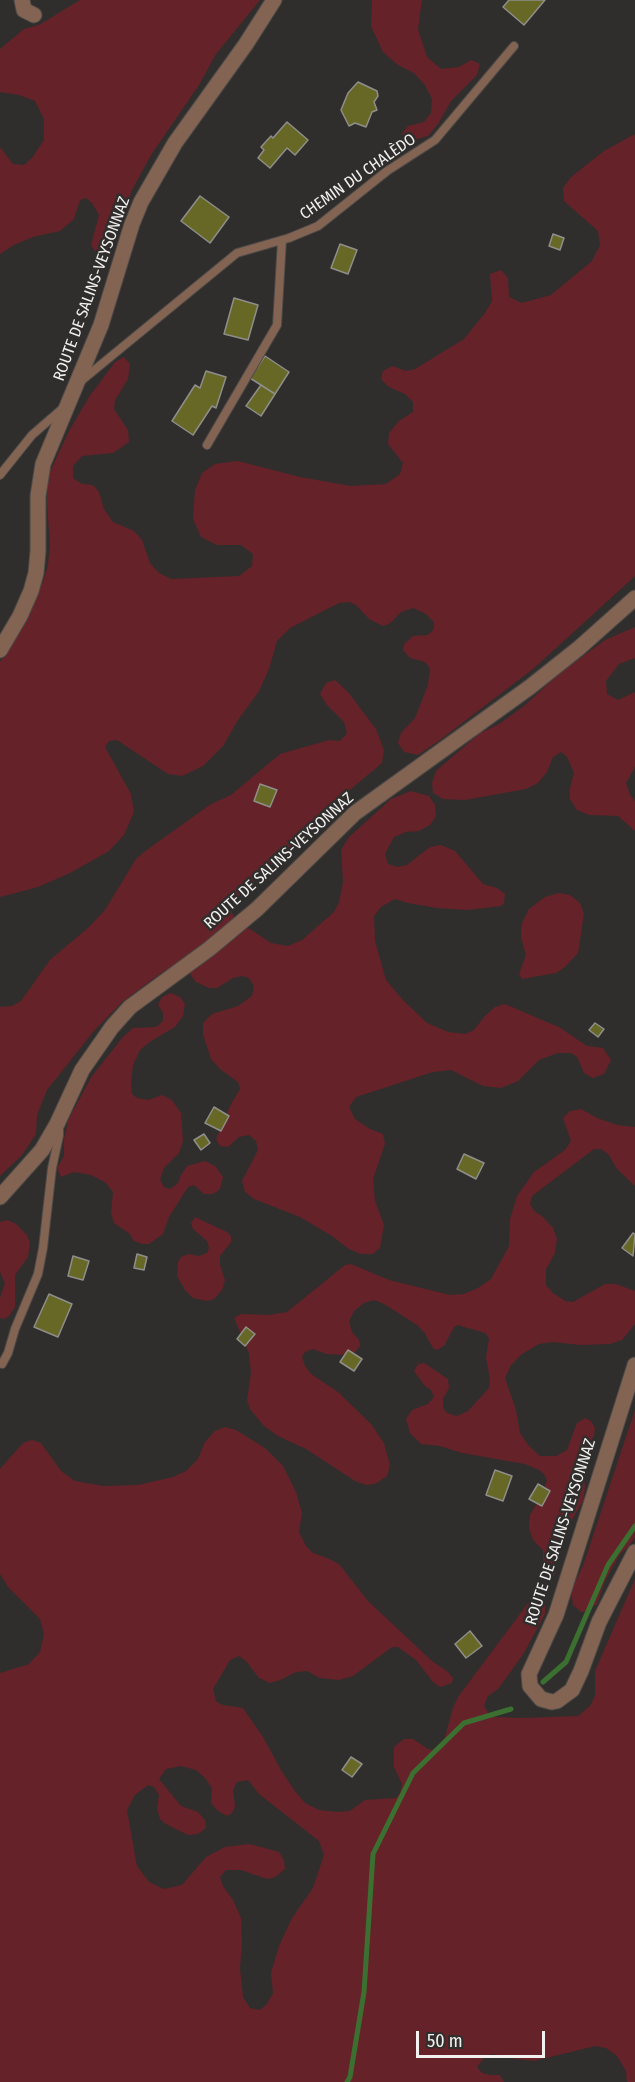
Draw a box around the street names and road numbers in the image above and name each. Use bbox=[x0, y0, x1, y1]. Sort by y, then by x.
street label: CHEMIN DU CHALÈDO bbox=[296, 130, 420, 224]
street label: ROUTE DE SALINS-VEYSONNAZ bbox=[50, 194, 134, 384]
street label: ROUTE DE SALINS-VEYSONNAZ bbox=[200, 789, 358, 933]
street label: ROUTE DE SALINS-VEYSONNAZ bbox=[522, 1437, 600, 1627]

